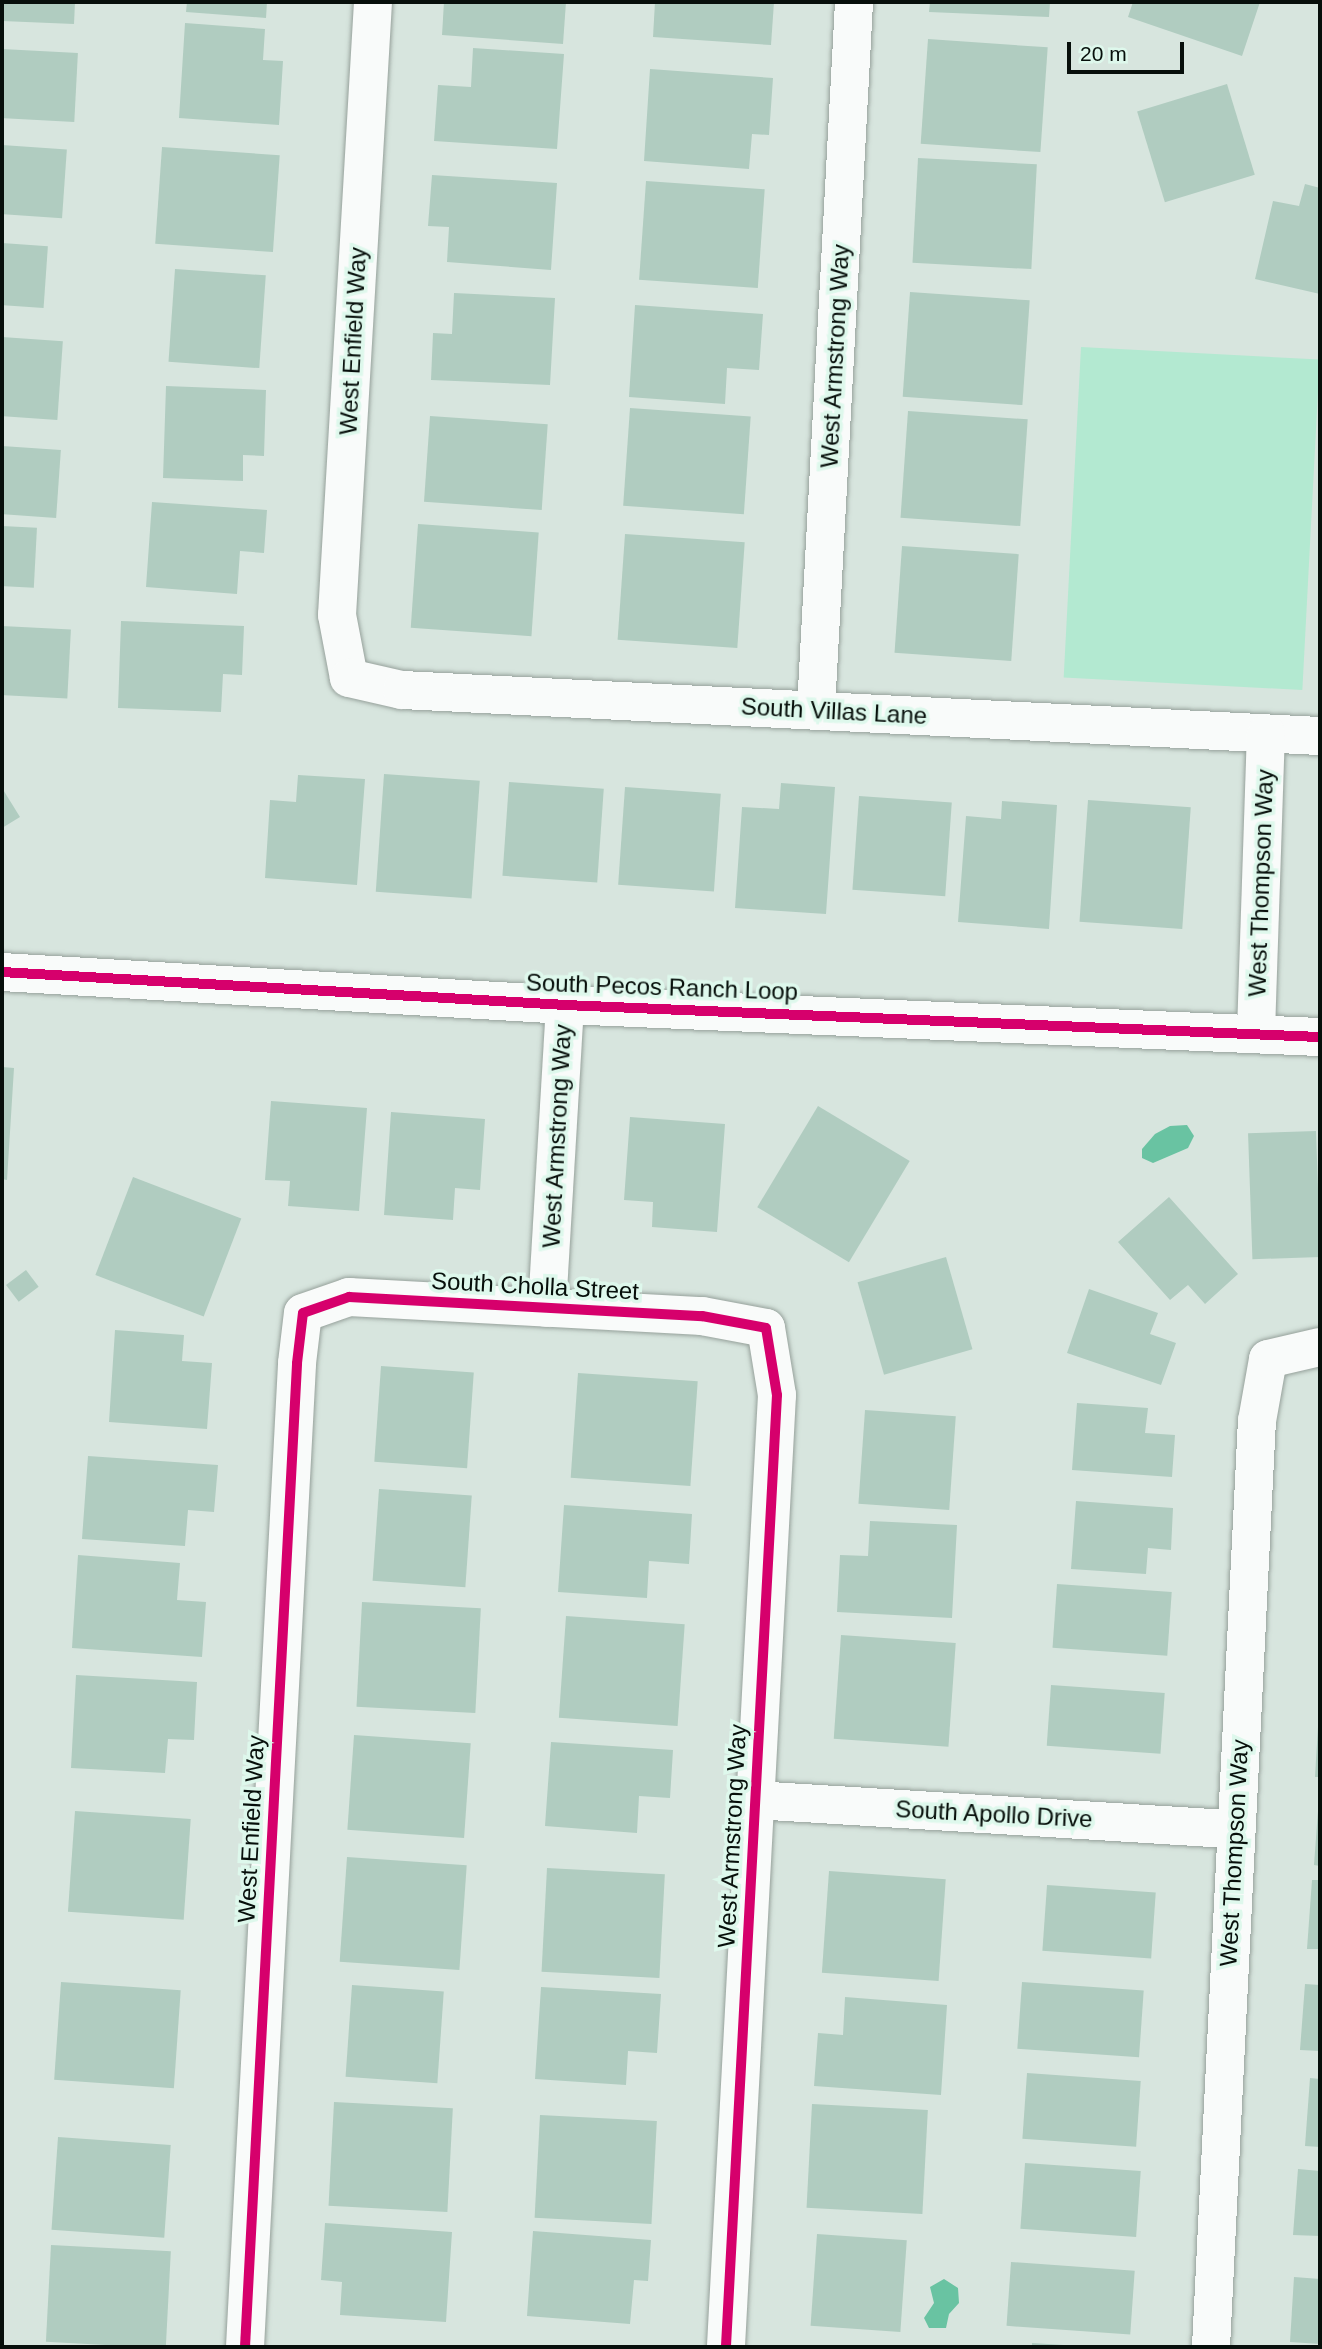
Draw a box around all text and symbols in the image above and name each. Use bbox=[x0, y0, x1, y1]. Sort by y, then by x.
scale bar bbox=[1070, 28, 1187, 72]
text: 20 m bbox=[1080, 42, 1127, 65]
street label: West Armstrong Way bbox=[815, 243, 855, 469]
street label: West Enfield Way bbox=[334, 246, 372, 436]
street label: South Villas Lane bbox=[740, 692, 928, 730]
street label: West Thompson Way bbox=[1243, 769, 1279, 997]
street label: South Pecos Ranch Loop bbox=[525, 968, 799, 1006]
street label: West Armstrong Way bbox=[537, 1023, 577, 1249]
street label: South Cholla Street bbox=[430, 1266, 640, 1306]
street label: West Armstrong Way bbox=[712, 1723, 752, 1949]
street label: West Enfield Way bbox=[232, 1734, 270, 1924]
street label: West Thompson Way bbox=[1214, 1738, 1254, 1968]
street label: South Apollo Drive bbox=[894, 1794, 1094, 1834]

